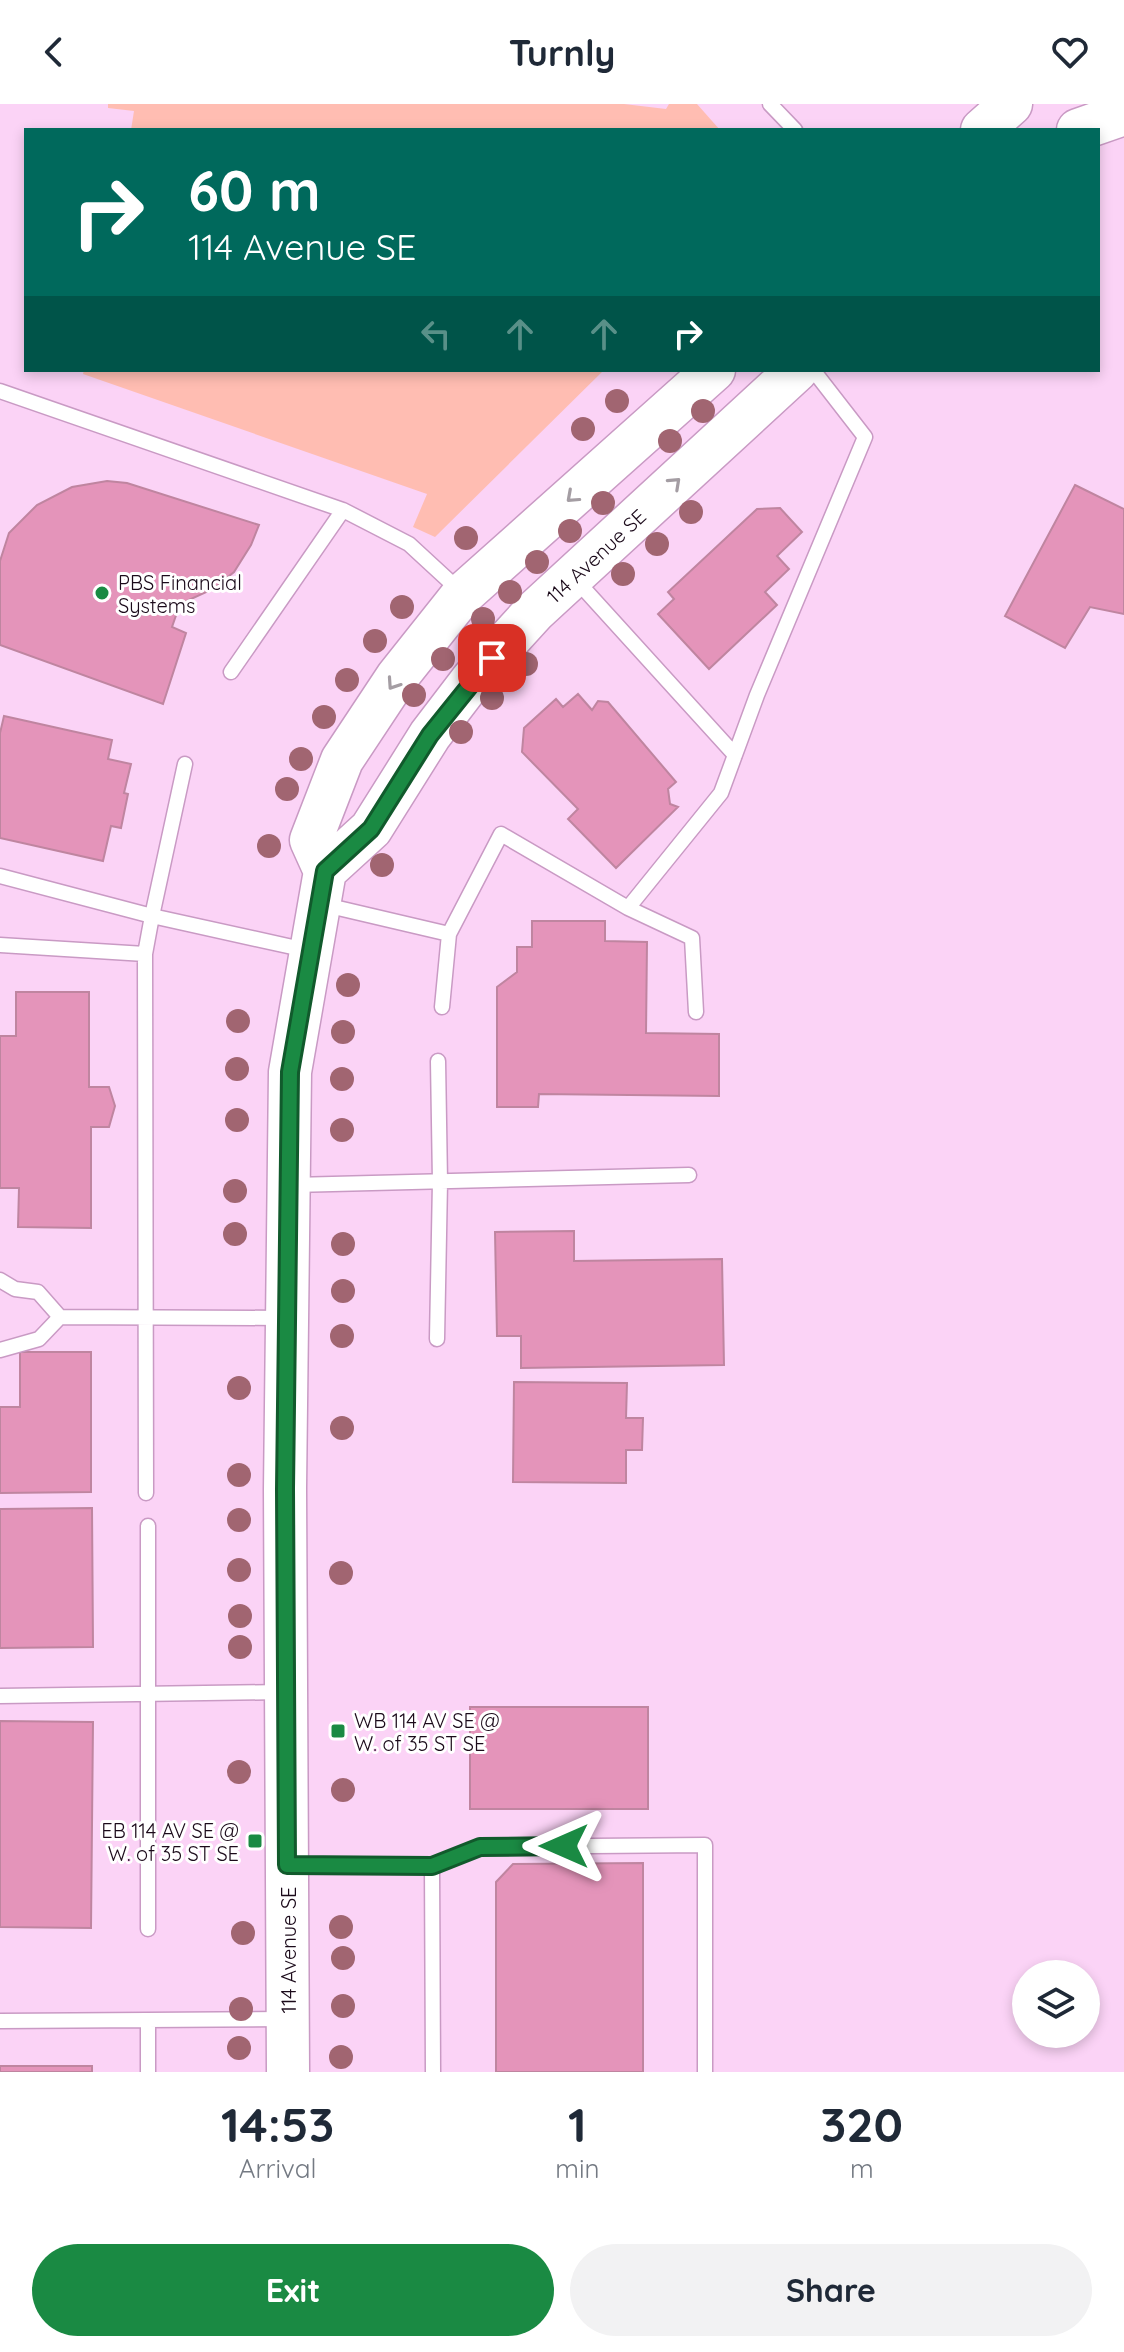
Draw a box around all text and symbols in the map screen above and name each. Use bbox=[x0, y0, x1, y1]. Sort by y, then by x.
icon: back bbox=[32, 30, 76, 74]
text: Turnly bbox=[509, 30, 615, 75]
icon: heart bbox=[1048, 30, 1092, 74]
text: 60 m bbox=[188, 155, 321, 225]
icon: right bbox=[56, 160, 160, 264]
text: 114 Avenue SE bbox=[188, 224, 417, 269]
icon: left bbox=[414, 312, 458, 356]
icon: ahead bbox=[498, 312, 542, 356]
icon: ahead bbox=[582, 312, 626, 356]
icon: right bbox=[666, 312, 710, 356]
one-way arrow bbox=[666, 477, 680, 492]
one-way arrow bbox=[567, 487, 581, 502]
street label: 114 Avenue SE bbox=[541, 504, 651, 608]
place label: PBS Financial Systems bbox=[118, 570, 242, 618]
marker: PBS Financial Systems bbox=[93, 584, 111, 602]
pin bbox=[458, 624, 526, 692]
icon: arrive bbox=[470, 636, 514, 680]
one-way arrow bbox=[388, 675, 403, 689]
place label: WB 114 AV SE @ W. of 35 ST SE bbox=[354, 1708, 500, 1756]
marker: WB 114 AV SE @ W. of 35 ST SE bbox=[329, 1722, 347, 1740]
position arrow bbox=[522, 1804, 606, 1888]
place label: EB 114 AV SE @ W. of 35 ST SE bbox=[101, 1818, 239, 1866]
marker: EB 114 AV SE @ W. of 35 ST SE bbox=[246, 1832, 264, 1850]
street label: 114 Avenue SE bbox=[276, 1887, 301, 2013]
map controls bbox=[1012, 1960, 1100, 2048]
button: layers bbox=[1012, 1960, 1100, 2048]
text: 14:53 bbox=[221, 2094, 334, 2154]
text: 1 bbox=[568, 2094, 587, 2154]
text: 320 bbox=[821, 2094, 903, 2154]
text: Arrival bbox=[239, 2152, 317, 2185]
text: min bbox=[555, 2152, 600, 2185]
text: m bbox=[850, 2152, 874, 2185]
button: Exit bbox=[32, 2244, 554, 2336]
button: Share bbox=[570, 2244, 1092, 2336]

